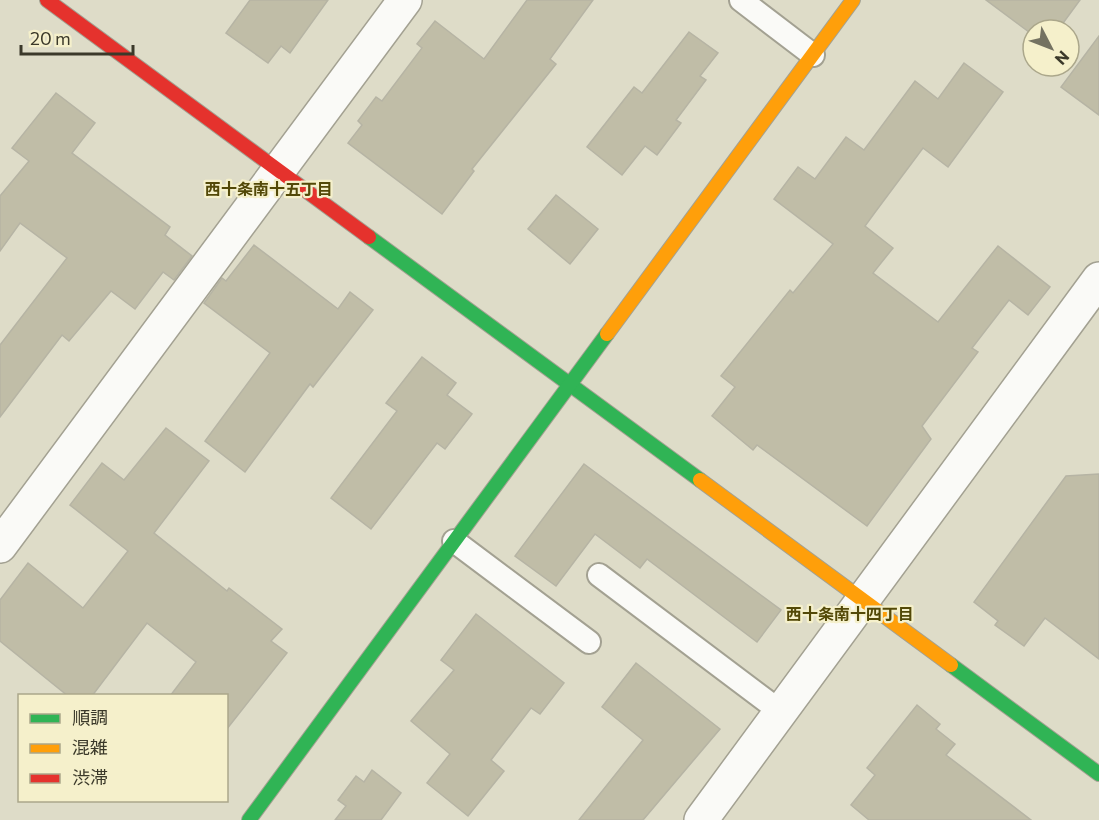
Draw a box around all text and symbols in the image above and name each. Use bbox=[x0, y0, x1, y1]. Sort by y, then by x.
scale bar bbox=[21, 18, 134, 56]
north arrow bbox=[1021, 18, 1081, 78]
text: 20 m bbox=[30, 27, 71, 49]
text: N bbox=[1051, 48, 1074, 69]
district label: 西十条南十五丁目 bbox=[205, 179, 333, 198]
district label: 西十条南十四丁目 bbox=[786, 604, 914, 623]
legend bbox=[18, 694, 228, 802]
text: 順調 bbox=[72, 706, 108, 728]
text: 混雑 bbox=[72, 736, 108, 758]
text: 渋滞 bbox=[72, 766, 108, 788]

